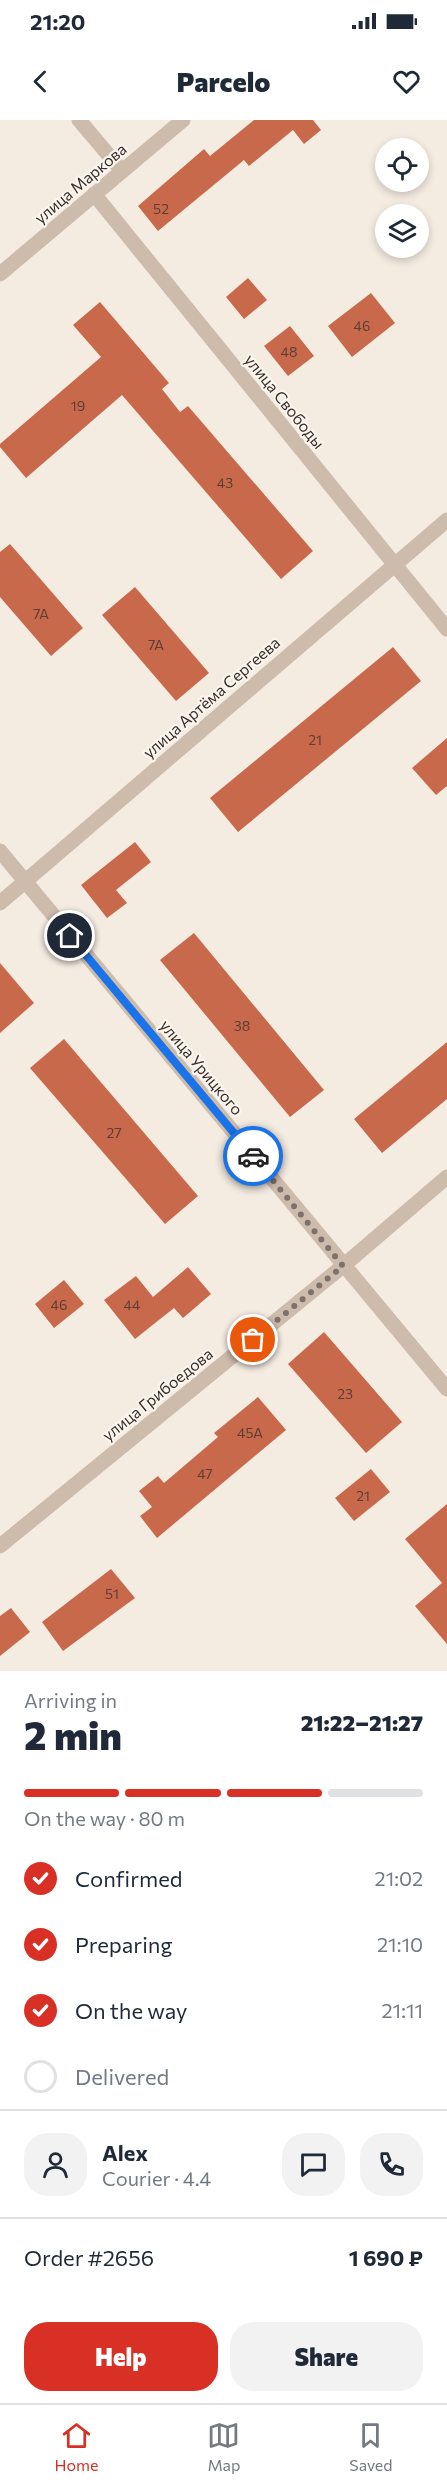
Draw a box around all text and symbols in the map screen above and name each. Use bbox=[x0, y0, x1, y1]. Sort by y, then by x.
text: 21:20 bbox=[30, 8, 85, 35]
icon: back bbox=[24, 65, 57, 98]
text: Parcelo bbox=[176, 65, 271, 98]
icon: heart bbox=[390, 65, 423, 98]
map controls bbox=[375, 138, 429, 258]
button: locate bbox=[375, 138, 429, 192]
street label: улица Маркова bbox=[30, 139, 130, 227]
house number: 52 bbox=[153, 200, 169, 217]
button: layers bbox=[375, 204, 429, 258]
house number: 46 bbox=[354, 317, 370, 334]
house number: 48 bbox=[281, 343, 297, 360]
street label: улица Свободы bbox=[241, 350, 329, 452]
house number: 19 bbox=[71, 397, 85, 414]
house number: 43 bbox=[217, 474, 233, 491]
house number: 7А bbox=[33, 605, 49, 622]
street label: улица Артёма Сергеева bbox=[139, 632, 283, 762]
house number: 7А bbox=[148, 636, 164, 653]
house number: 21 bbox=[308, 731, 322, 748]
pin bbox=[44, 910, 95, 961]
icon: home bbox=[53, 919, 86, 952]
street label: улица Урицкого bbox=[157, 1015, 247, 1119]
house number: 38 bbox=[234, 1017, 250, 1034]
house number: 27 bbox=[106, 1124, 122, 1141]
courier bbox=[223, 1126, 283, 1186]
icon: car bbox=[237, 1140, 270, 1173]
house number: 46 bbox=[51, 1296, 67, 1313]
house number: 44 bbox=[124, 1296, 141, 1313]
pin bbox=[227, 1314, 278, 1365]
icon: bag bbox=[236, 1323, 269, 1356]
street label: улица Грибоедова bbox=[98, 1344, 216, 1444]
house number: 23 bbox=[337, 1385, 353, 1402]
house number: 45А bbox=[237, 1424, 263, 1441]
house number: 47 bbox=[197, 1465, 213, 1482]
house number: 21 bbox=[356, 1487, 370, 1504]
house number: 51 bbox=[105, 1585, 119, 1602]
text: Arriving in bbox=[24, 1688, 117, 1712]
text: 21:22–21:27 bbox=[301, 1709, 423, 1736]
text: 2 min bbox=[24, 1710, 122, 1758]
text: On the way · 80 m bbox=[24, 1806, 185, 1830]
icon: check bbox=[24, 1862, 57, 1895]
text: Confirmed bbox=[75, 1865, 182, 1892]
text: 21:02 bbox=[375, 1866, 423, 1890]
icon: check bbox=[24, 1928, 57, 1961]
text: Preparing bbox=[75, 1931, 172, 1958]
text: 21:10 bbox=[377, 1932, 423, 1956]
icon: check bbox=[24, 1994, 57, 2027]
text: On the way bbox=[75, 1997, 187, 2024]
text: 21:11 bbox=[382, 1998, 423, 2022]
text: Delivered bbox=[75, 2063, 169, 2090]
button: person bbox=[24, 2133, 87, 2196]
button: chat bbox=[282, 2133, 345, 2196]
button: phone bbox=[360, 2133, 423, 2196]
text: Alex bbox=[102, 2139, 148, 2166]
text: Courier · 4.4 bbox=[102, 2166, 211, 2190]
text: Order #2656 bbox=[24, 2244, 154, 2271]
text: 1 690 ₽ bbox=[349, 2244, 423, 2271]
button: Help bbox=[24, 2322, 218, 2391]
button: Share bbox=[230, 2322, 423, 2391]
tab: Home bbox=[54, 2419, 98, 2474]
tab: Map bbox=[207, 2419, 240, 2474]
tab: Saved bbox=[349, 2419, 393, 2474]

